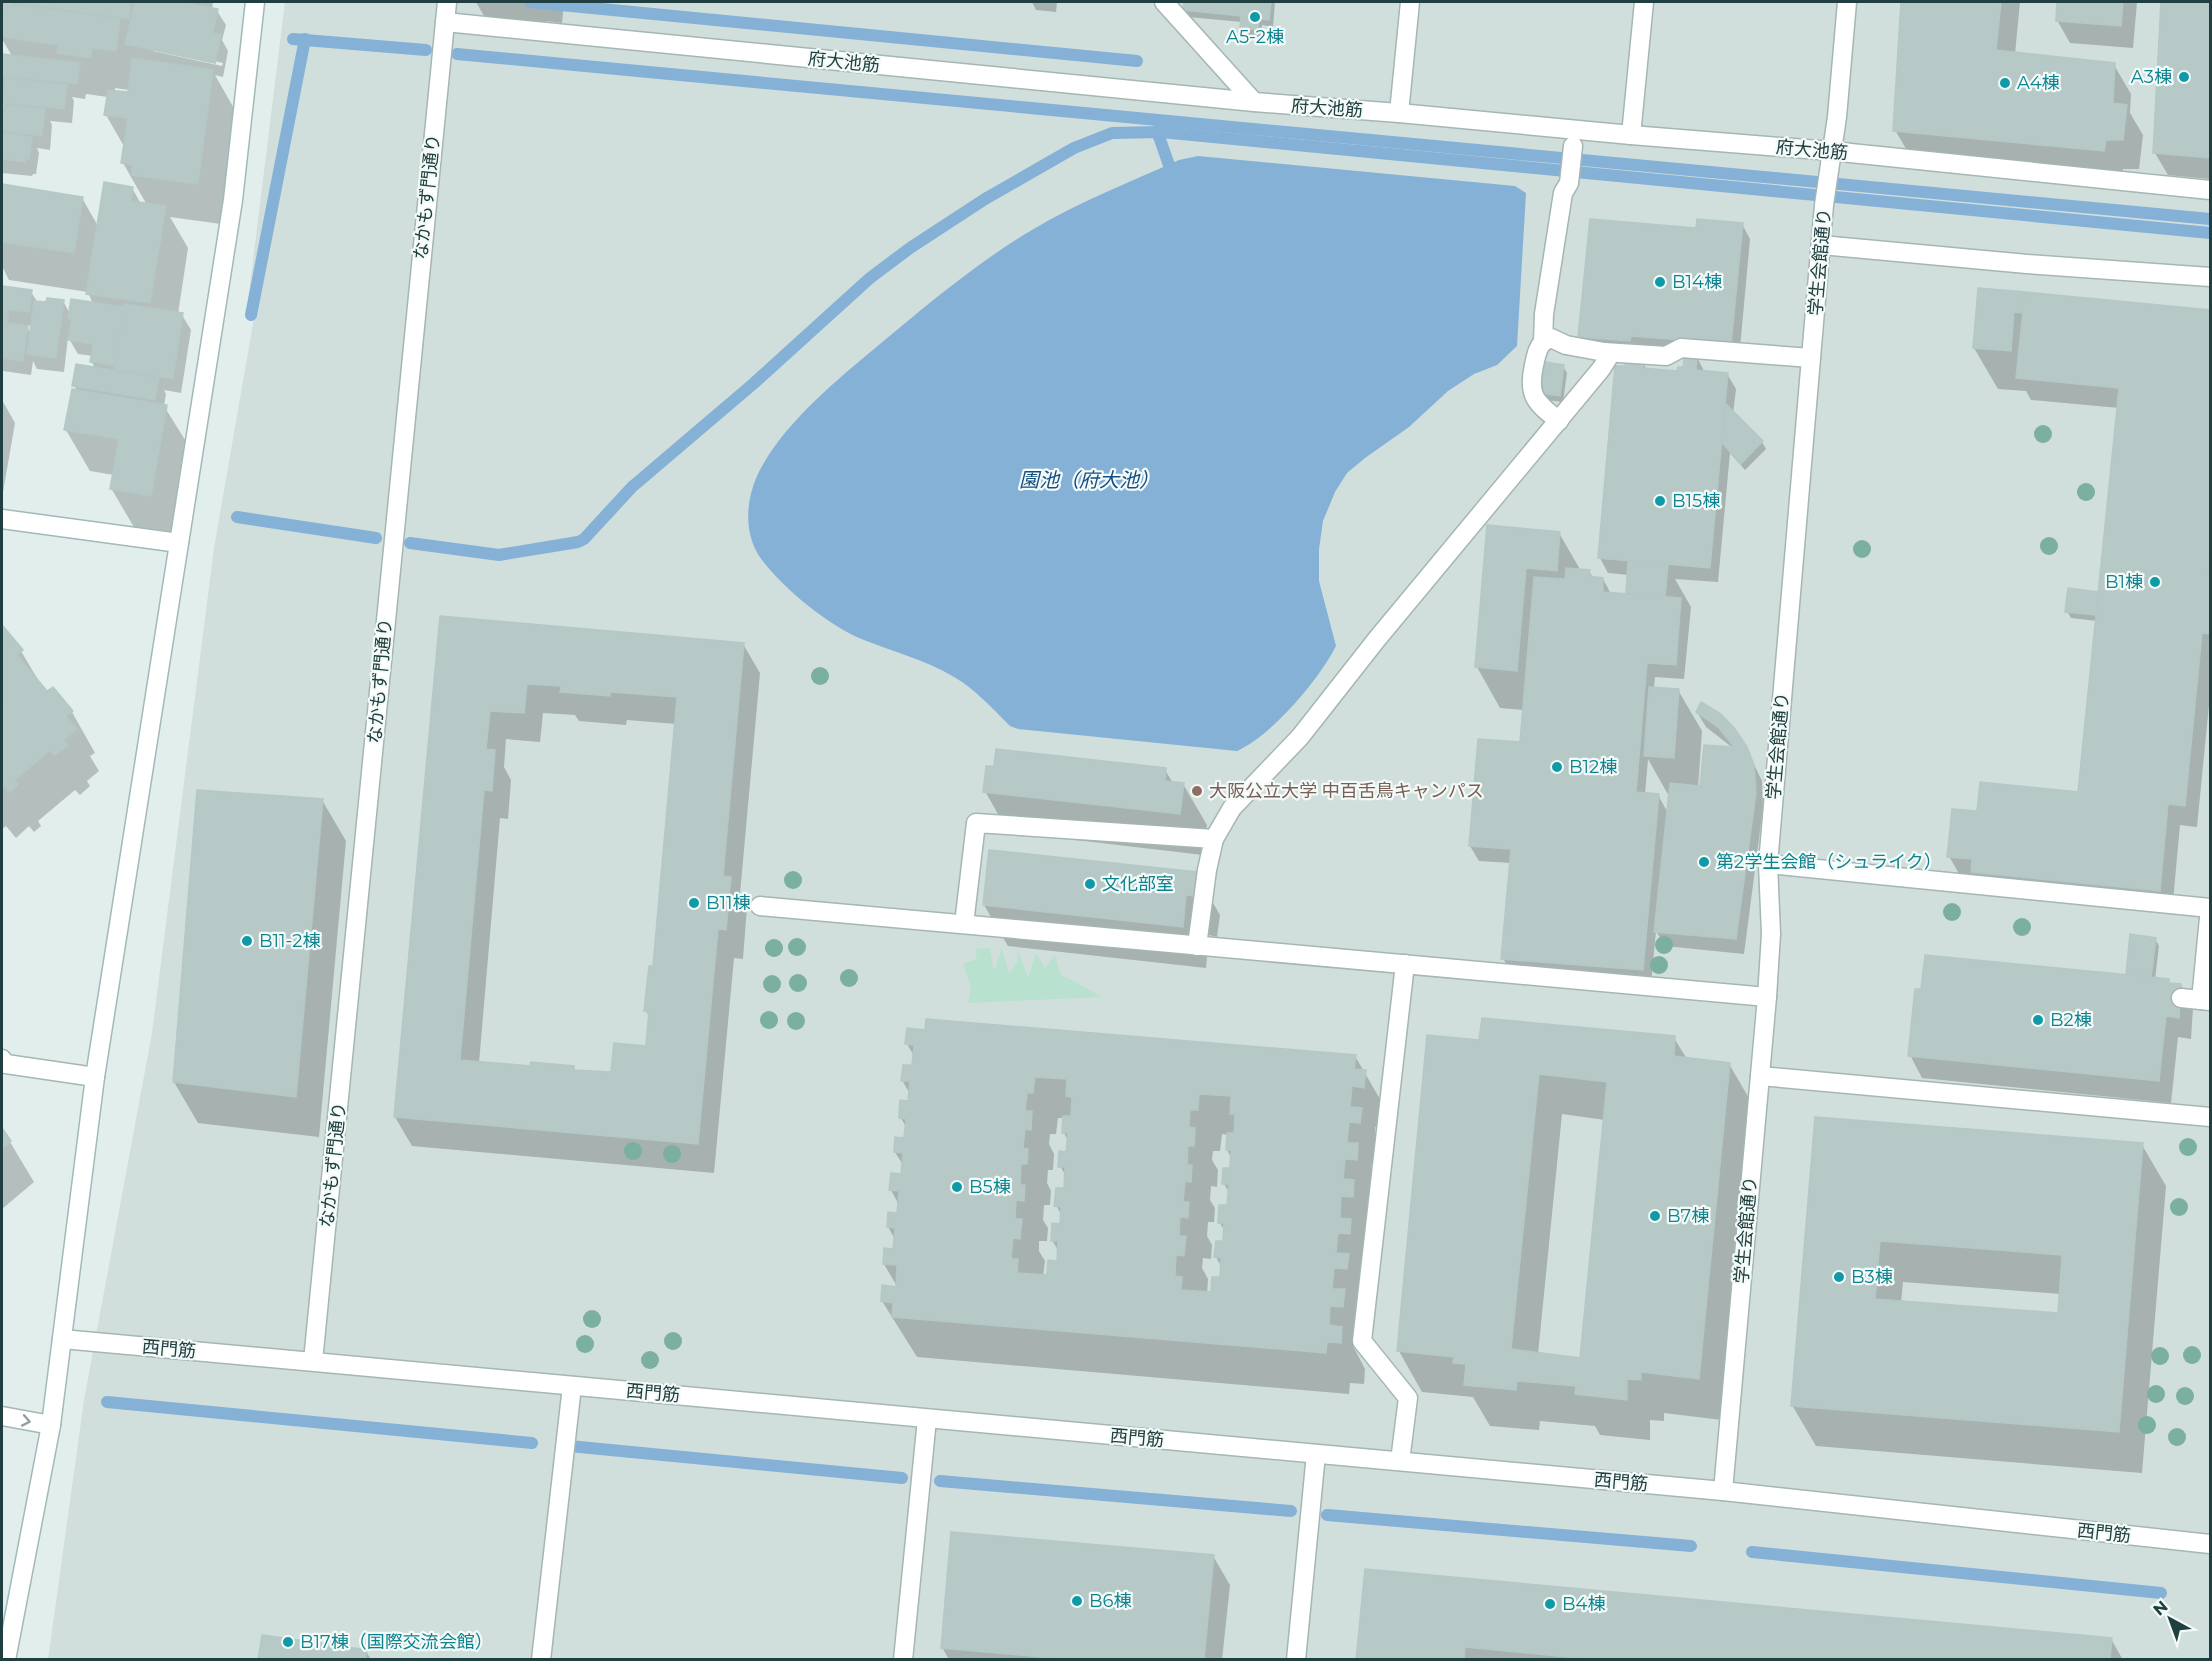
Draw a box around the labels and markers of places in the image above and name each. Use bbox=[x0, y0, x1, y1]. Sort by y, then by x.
marker: A5-2棟 bbox=[1248, 10, 1262, 24]
place label: A5-2棟 bbox=[1226, 26, 1284, 48]
place label: A3棟 bbox=[2131, 66, 2172, 88]
marker: A3棟 bbox=[2177, 70, 2191, 84]
place label: A4棟 bbox=[2017, 72, 2060, 94]
marker: A4棟 bbox=[1998, 76, 2012, 90]
place label: B14棟 bbox=[1672, 271, 1722, 293]
marker: B14棟 bbox=[1653, 275, 1667, 289]
place label: B15棟 bbox=[1672, 490, 1720, 512]
marker: B15棟 bbox=[1653, 494, 1667, 508]
place label: B1棟 bbox=[2105, 571, 2143, 593]
marker: B1棟 bbox=[2148, 575, 2162, 589]
place label: B12棟 bbox=[1569, 756, 1617, 778]
marker: B12棟 bbox=[1550, 760, 1564, 774]
place label: 大阪公立大学 中百舌鳥キャンパス bbox=[1209, 780, 1484, 802]
marker: 大阪公立大学 中百舌鳥キャンパス bbox=[1190, 784, 1204, 798]
place label: 第2学生会館（シュライク） bbox=[1716, 851, 1942, 873]
marker: 第2学生会館（シュライク） bbox=[1697, 855, 1711, 869]
place label: 文化部室 bbox=[1102, 873, 1174, 895]
marker: 文化部室 bbox=[1083, 877, 1097, 891]
place label: B11棟 bbox=[706, 892, 751, 914]
marker: B11棟 bbox=[687, 896, 701, 910]
place label: B11-2棟 bbox=[259, 930, 320, 952]
marker: B11-2棟 bbox=[240, 934, 254, 948]
place label: B2棟 bbox=[2050, 1009, 2092, 1031]
marker: B2棟 bbox=[2031, 1013, 2045, 1027]
place label: B5棟 bbox=[969, 1176, 1011, 1198]
marker: B5棟 bbox=[950, 1180, 964, 1194]
place label: B7棟 bbox=[1667, 1205, 1709, 1227]
marker: B7棟 bbox=[1648, 1209, 1662, 1223]
place label: B3棟 bbox=[1851, 1266, 1893, 1288]
marker: B3棟 bbox=[1832, 1270, 1846, 1284]
place label: B6棟 bbox=[1089, 1590, 1132, 1612]
place label: B4棟 bbox=[1562, 1593, 1605, 1615]
marker: B6棟 bbox=[1070, 1594, 1084, 1608]
marker: B4棟 bbox=[1543, 1597, 1557, 1611]
place label: B17棟（国際交流会館） bbox=[300, 1631, 493, 1653]
marker: B17棟（国際交流会館） bbox=[281, 1635, 295, 1649]

